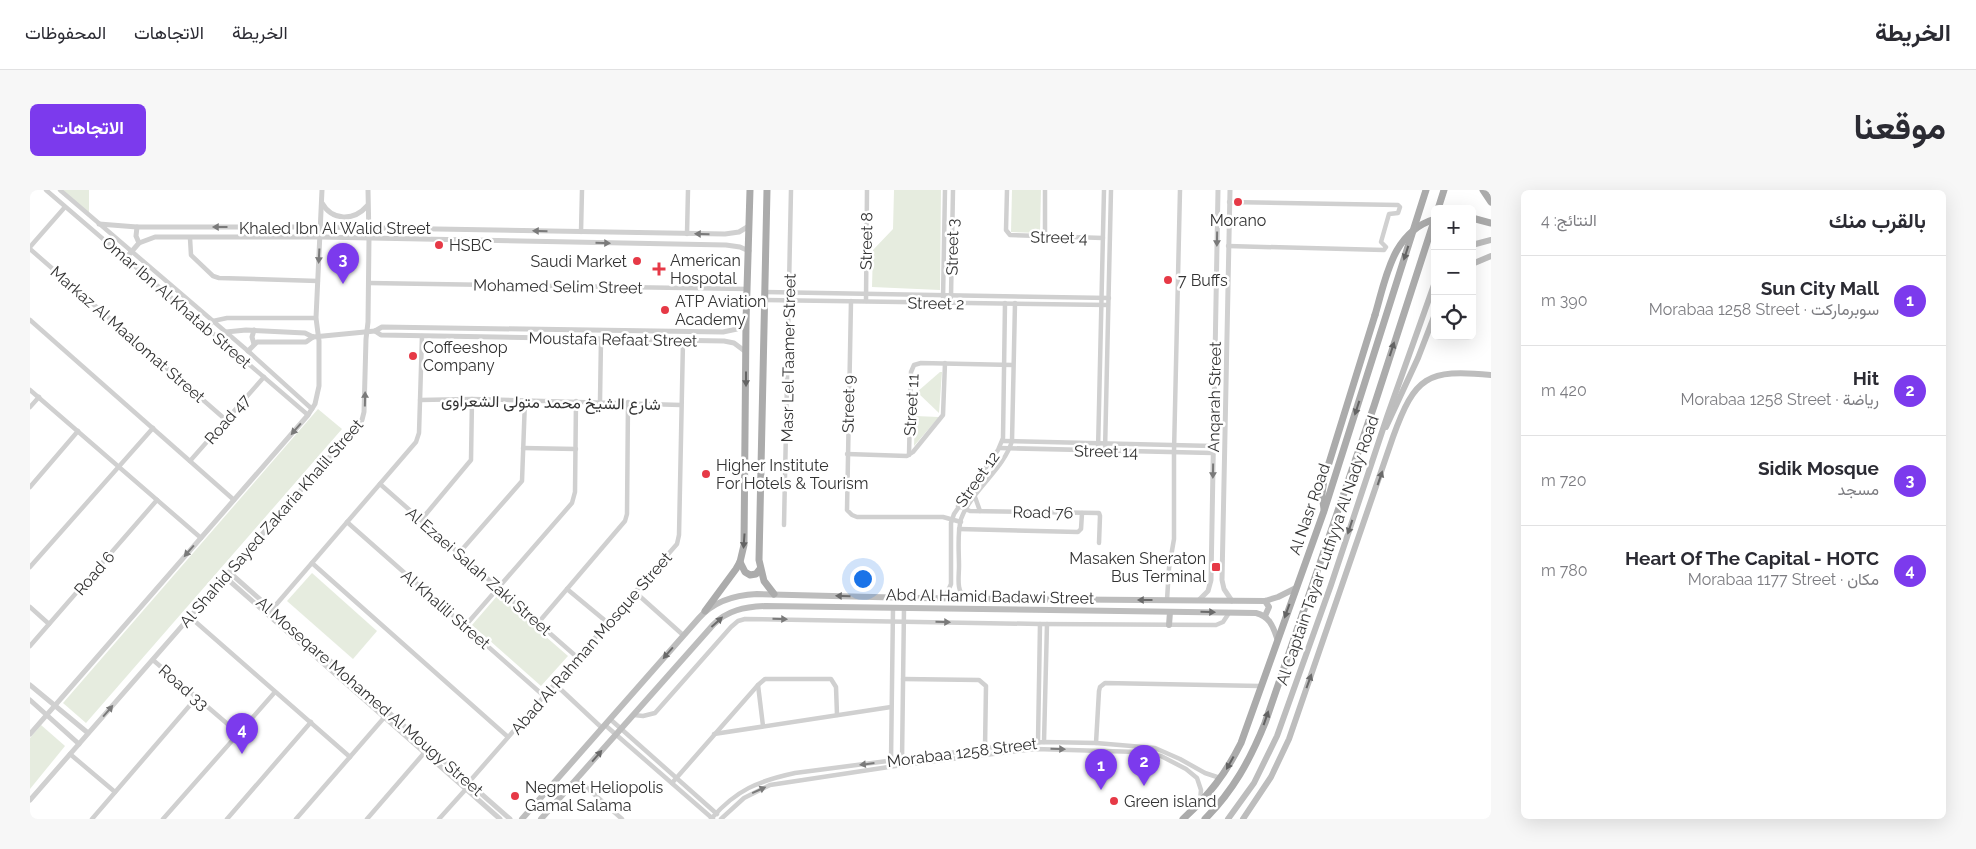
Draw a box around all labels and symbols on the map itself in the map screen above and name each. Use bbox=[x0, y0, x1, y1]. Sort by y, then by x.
marker: Morano bbox=[1232, 196, 1244, 208]
place label: Morano bbox=[1210, 211, 1266, 230]
street label: Street 8 bbox=[856, 212, 877, 270]
street label: Street 3 bbox=[943, 218, 962, 276]
street label: Khaled Ibn Al Walid Street bbox=[239, 219, 432, 238]
one-way arrow bbox=[212, 223, 228, 231]
one-way arrow bbox=[532, 227, 548, 235]
street label: Street 4 bbox=[1030, 228, 1088, 248]
one-way arrow bbox=[694, 230, 710, 238]
one-way arrow bbox=[1213, 231, 1221, 247]
street label: Omar Ibn Al Khatab Street bbox=[98, 233, 255, 373]
place label: HSBC bbox=[449, 236, 492, 255]
marker: HSBC bbox=[433, 239, 445, 251]
one-way arrow bbox=[596, 239, 612, 247]
pin: 3 bbox=[327, 243, 359, 284]
one-way arrow bbox=[1402, 246, 1410, 261]
one-way arrow bbox=[315, 248, 323, 264]
place label: American Hospotal bbox=[670, 251, 741, 288]
place label: Saudi Market bbox=[531, 252, 628, 271]
marker: Saudi Market bbox=[631, 255, 643, 267]
street label: Markaz Al Maalomat Street bbox=[47, 262, 209, 407]
marker: American Hospotal bbox=[652, 262, 666, 276]
place label: 7 Buffs bbox=[1178, 271, 1228, 290]
street label: Masr Lel Taamer Street bbox=[778, 273, 799, 443]
marker: 7 Buffs bbox=[1162, 274, 1174, 286]
street label: Mohamed Selim Street bbox=[473, 276, 644, 297]
place label: ATP Aviation Academy bbox=[675, 292, 766, 329]
street label: Street 2 bbox=[907, 294, 965, 313]
marker: ATP Aviation Academy bbox=[659, 304, 671, 316]
street label: Moustafa Refaat Street bbox=[529, 329, 698, 350]
place label: Coffeeshop Company bbox=[423, 338, 508, 375]
street label: Anqarah Street bbox=[1204, 341, 1225, 453]
one-way arrow bbox=[1389, 342, 1396, 357]
marker: Coffeeshop Company bbox=[407, 350, 419, 362]
one-way arrow bbox=[742, 371, 750, 387]
street label: Street 11 bbox=[900, 373, 923, 437]
street label: Street 9 bbox=[838, 375, 859, 433]
street label: Road 47 bbox=[201, 390, 254, 448]
one-way arrow bbox=[361, 390, 369, 406]
street label: شارع الشيخ محمد متولى الشعراوى bbox=[441, 391, 661, 416]
one-way arrow bbox=[1352, 401, 1360, 416]
street label: Al Captain Tayar Lutfiyya Al Nady Road bbox=[1272, 413, 1383, 687]
street label: Al Shahid Sayed Zakaria Khalil Street bbox=[176, 415, 367, 631]
one-way arrow bbox=[290, 422, 301, 435]
street label: Street 14 bbox=[1074, 441, 1138, 462]
street label: Street 12 bbox=[951, 448, 1003, 511]
place label: Higher Institute For Hotels & Tourism bbox=[716, 456, 868, 493]
street label: Al Nasr Road bbox=[1285, 461, 1334, 557]
one-way arrow bbox=[1209, 463, 1217, 479]
marker: Higher Institute For Hotels & Tourism bbox=[700, 468, 712, 480]
one-way arrow bbox=[1376, 470, 1384, 485]
street label: Road 76 bbox=[1012, 502, 1073, 523]
street label: Al Ezaei Salah Zaki Street bbox=[402, 503, 556, 640]
one-way arrow bbox=[1346, 520, 1354, 535]
one-way arrow bbox=[740, 533, 748, 549]
one-way arrow bbox=[183, 545, 195, 557]
street label: Road 6 bbox=[70, 547, 119, 599]
street label: Abad Al Rahman Mosque Street bbox=[507, 548, 676, 738]
place label: Masaken Sheraton Bus Terminal bbox=[1069, 549, 1207, 586]
marker: Masaken Sheraton Bus Terminal bbox=[1210, 561, 1222, 573]
street label: Al Khalili Street bbox=[397, 566, 494, 653]
your location bbox=[850, 566, 876, 592]
street label: Abd Al Hamid Badawi Street bbox=[886, 585, 1095, 608]
one-way arrow bbox=[834, 592, 850, 600]
street label: Al Moseqare Mohamed Al Mougy Street bbox=[252, 593, 487, 800]
one-way arrow bbox=[1137, 596, 1153, 604]
one-way arrow bbox=[1283, 604, 1291, 619]
one-way arrow bbox=[1200, 609, 1216, 617]
one-way arrow bbox=[772, 615, 788, 623]
one-way arrow bbox=[710, 616, 722, 628]
one-way arrow bbox=[935, 618, 951, 626]
one-way arrow bbox=[662, 646, 673, 659]
street label: Road 33 bbox=[155, 661, 212, 714]
one-way arrow bbox=[1305, 673, 1313, 688]
one-way arrow bbox=[102, 705, 114, 717]
one-way arrow bbox=[1263, 711, 1270, 726]
pin: 4 bbox=[226, 713, 258, 754]
street label: Morabaa 1258 Street bbox=[886, 734, 1039, 771]
one-way arrow bbox=[1050, 745, 1066, 753]
pin: 2 bbox=[1128, 745, 1160, 786]
pin: 1 bbox=[1085, 749, 1117, 790]
one-way arrow bbox=[591, 751, 603, 763]
one-way arrow bbox=[1226, 757, 1235, 770]
one-way arrow bbox=[858, 760, 874, 768]
place label: Negmet Heliopolis Gamal Salama bbox=[525, 778, 664, 815]
one-way arrow bbox=[752, 785, 766, 793]
marker: Negmet Heliopolis Gamal Salama bbox=[509, 790, 521, 802]
place label: Green island bbox=[1124, 792, 1217, 811]
marker: Green island bbox=[1108, 795, 1120, 807]

